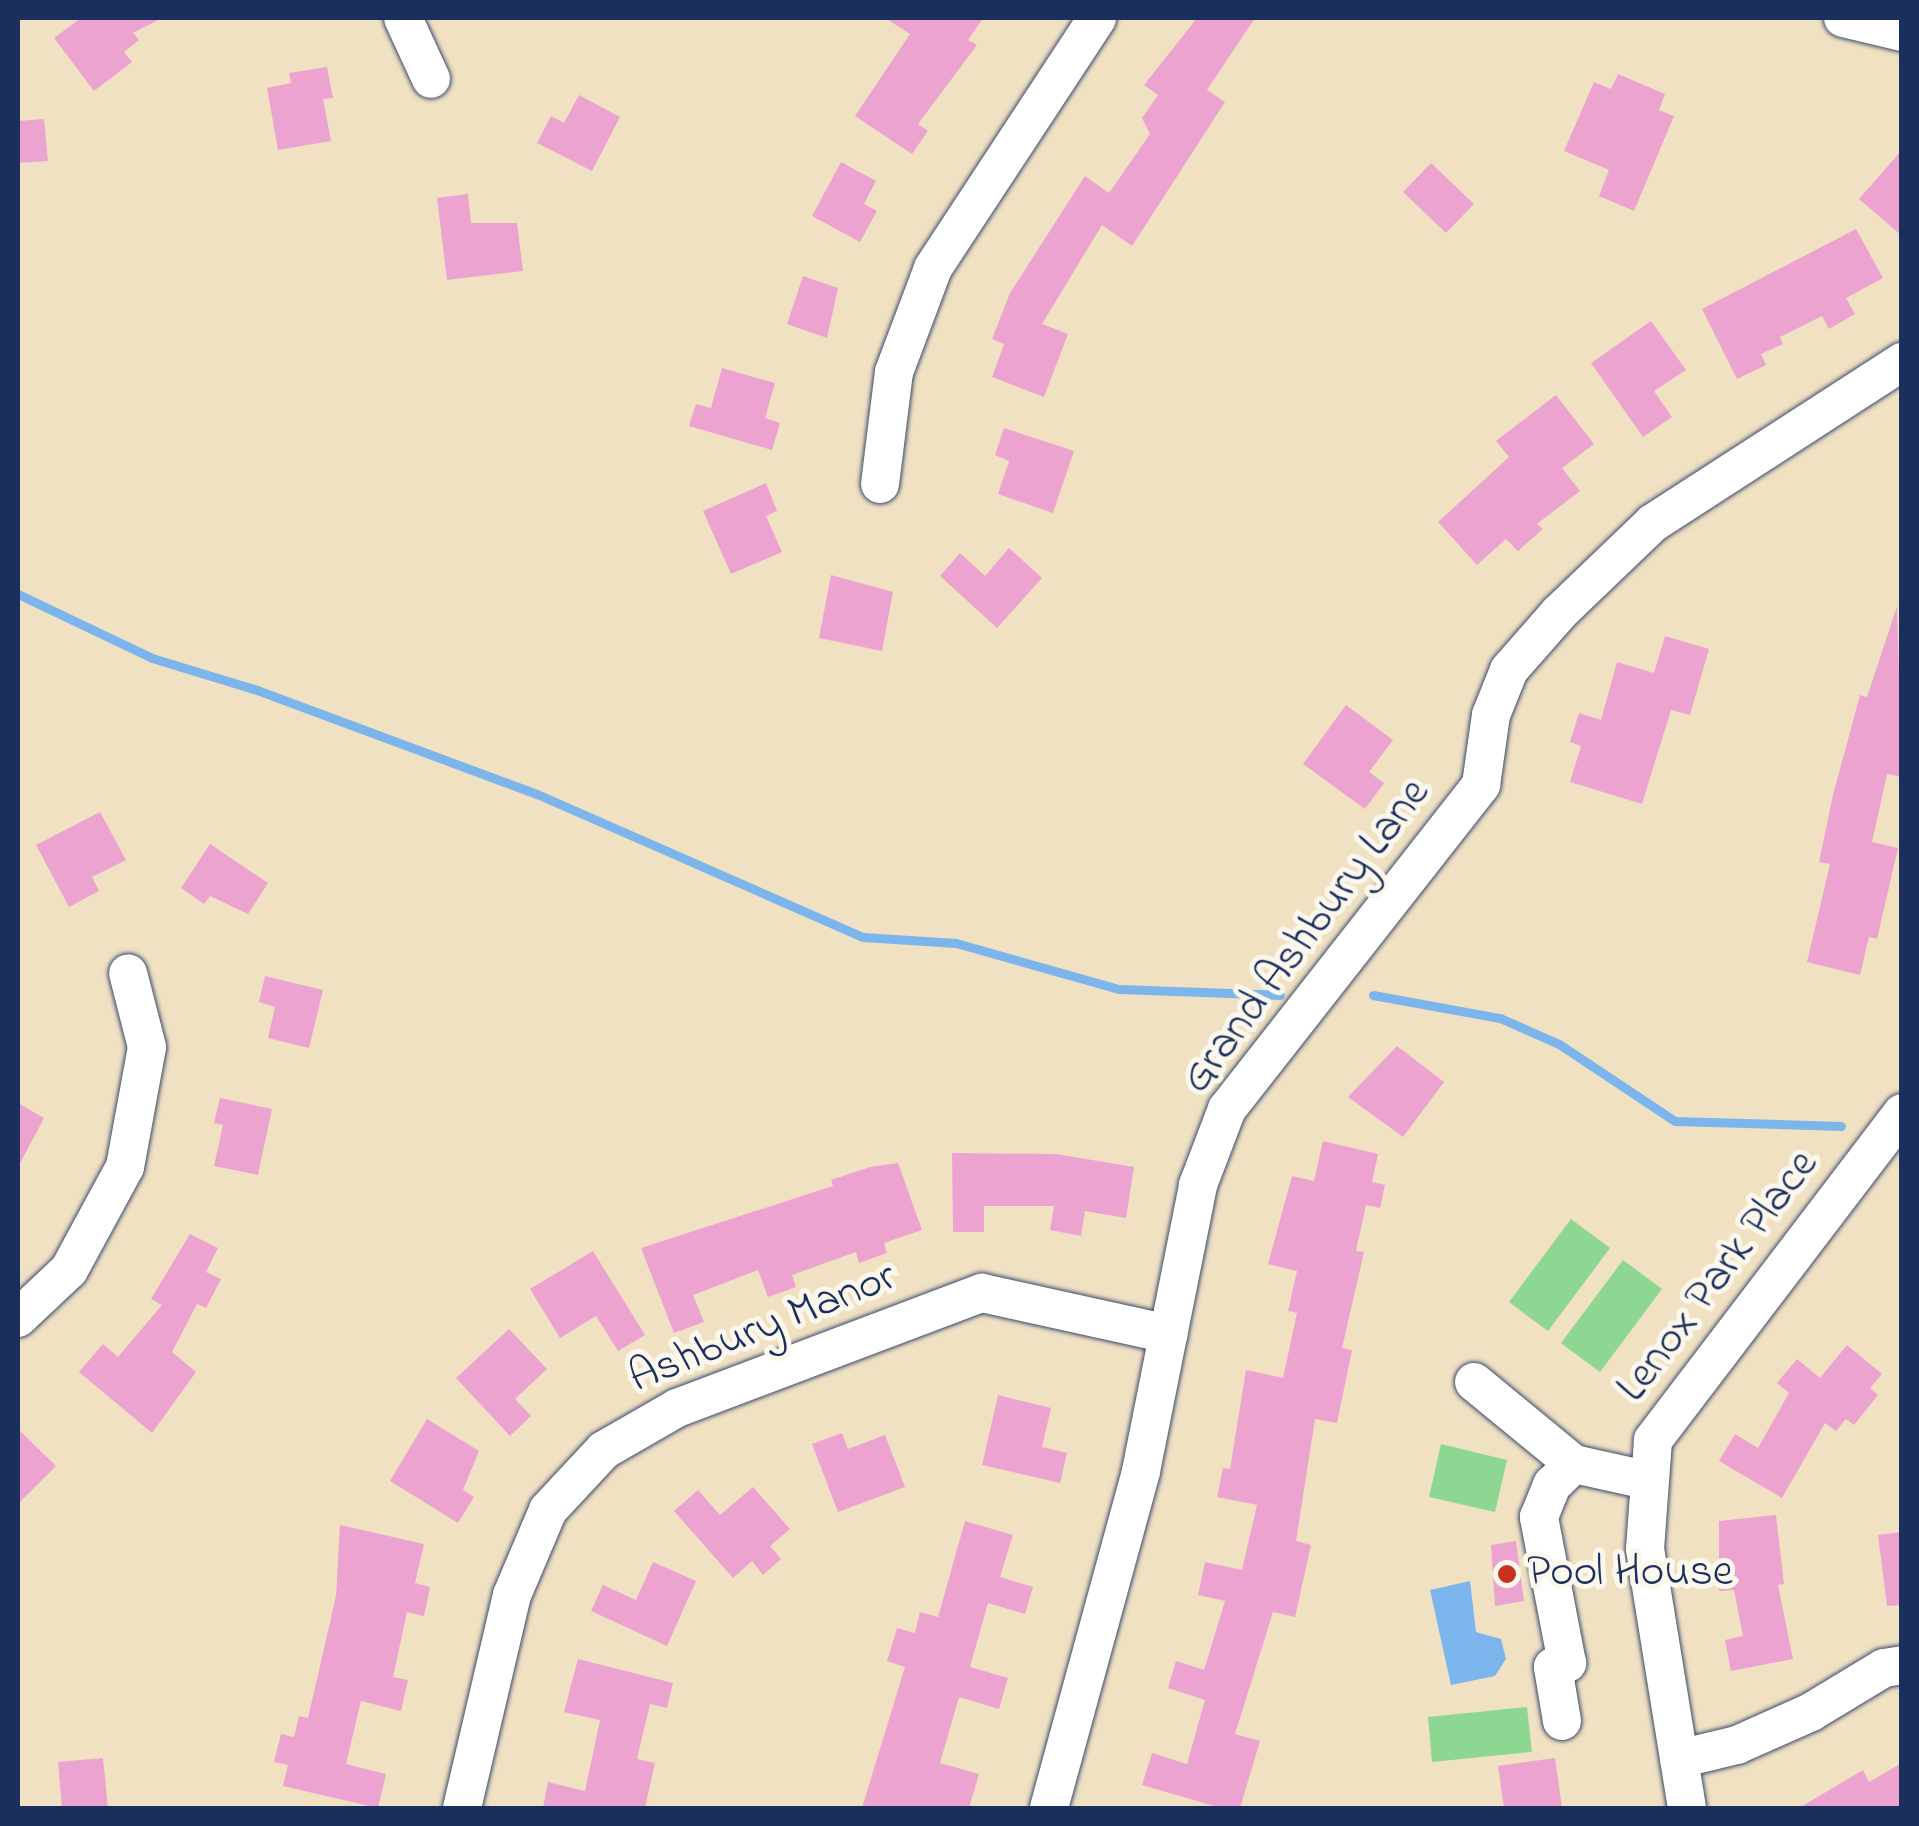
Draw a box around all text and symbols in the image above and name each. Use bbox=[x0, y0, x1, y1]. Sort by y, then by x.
street label: Grand Ashbury Lane bbox=[1171, 769, 1443, 1105]
street label: Lenox Park Place bbox=[1607, 1140, 1831, 1414]
street label: Ashbury Manor bbox=[622, 1251, 904, 1407]
place label: Pool House bbox=[1527, 1547, 1733, 1601]
marker: Pool House bbox=[1496, 1563, 1518, 1585]

